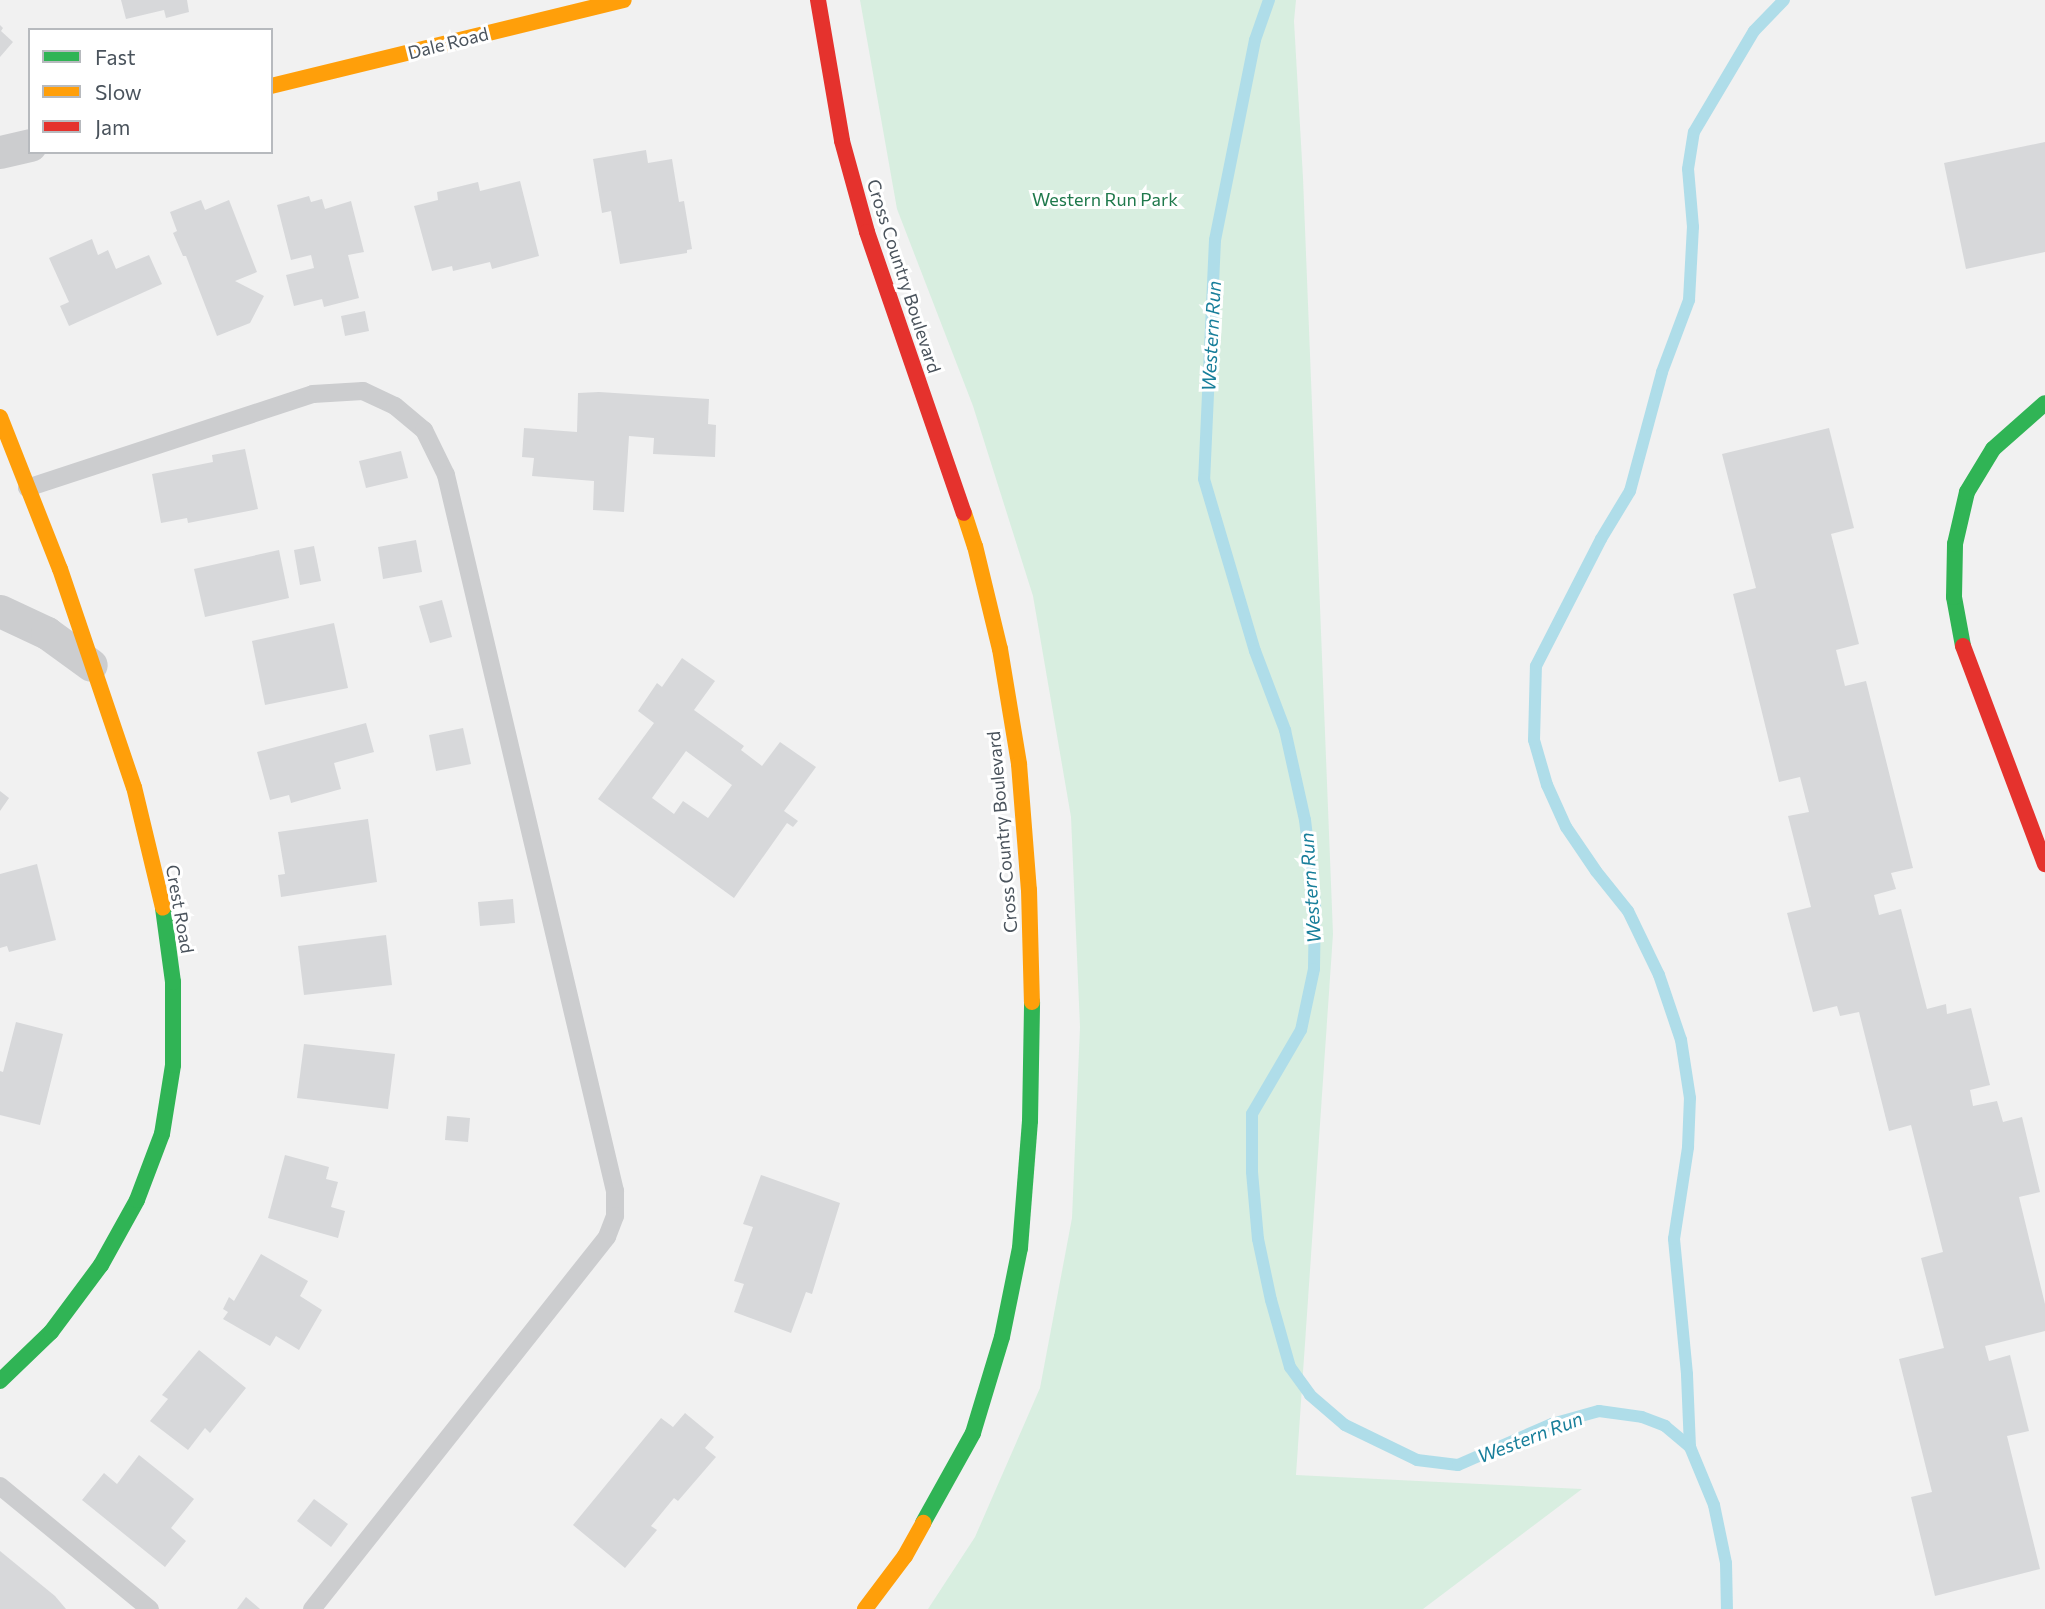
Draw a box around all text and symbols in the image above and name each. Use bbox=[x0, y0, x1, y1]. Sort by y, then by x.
street label: Dale Road bbox=[405, 23, 491, 63]
legend bbox=[28, 28, 273, 154]
text: Fast bbox=[95, 44, 136, 69]
text: Slow bbox=[95, 79, 142, 104]
text: Jam bbox=[95, 114, 130, 139]
street label: Cross Country Boulevard bbox=[862, 176, 946, 376]
park label: Western Run Park bbox=[1032, 188, 1178, 210]
water label: Western Run bbox=[1197, 280, 1225, 392]
street label: Cross Country Boulevard bbox=[982, 730, 1022, 934]
water label: Western Run bbox=[1295, 832, 1325, 944]
street label: Crest Road bbox=[162, 863, 198, 955]
water label: Western Run bbox=[1474, 1407, 1586, 1467]

